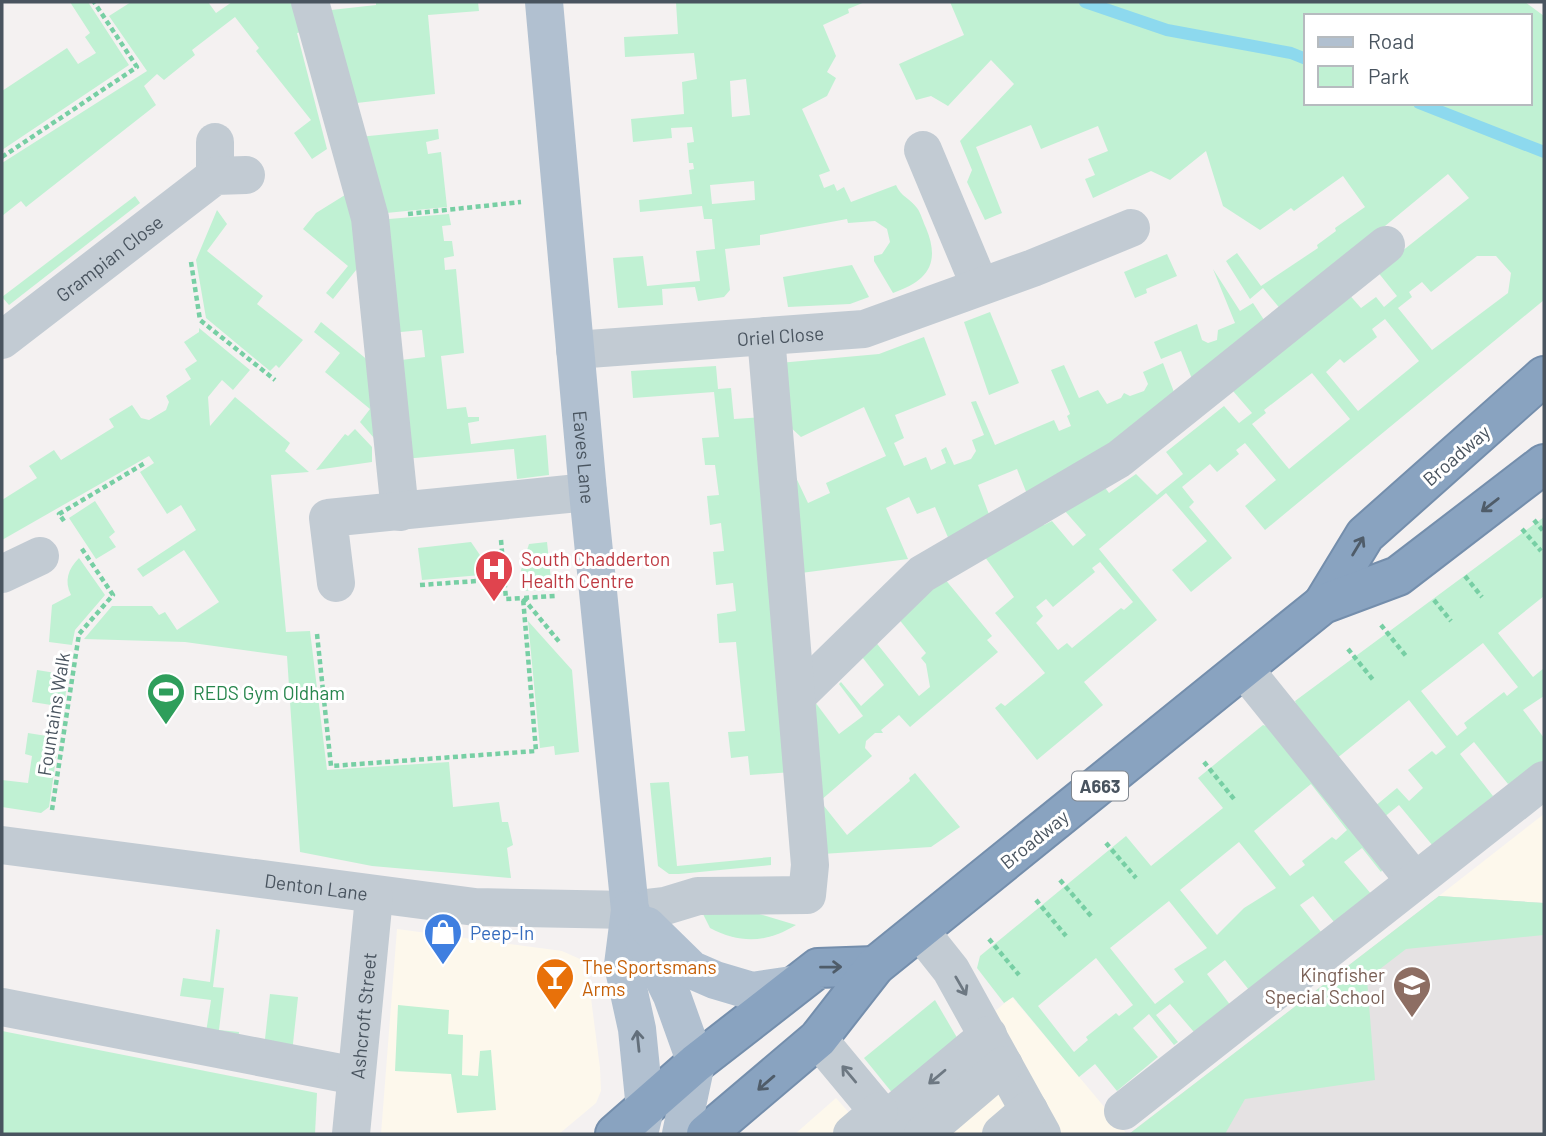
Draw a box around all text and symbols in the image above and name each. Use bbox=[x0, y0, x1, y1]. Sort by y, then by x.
legend bbox=[1304, 14, 1532, 105]
text: Road bbox=[1368, 28, 1414, 53]
text: Park bbox=[1368, 63, 1409, 88]
street label: Grampian Close bbox=[51, 209, 167, 306]
street label: Oriel Close bbox=[736, 320, 825, 350]
street label: Eaves Lane bbox=[569, 410, 601, 505]
street label: Broadway bbox=[1418, 420, 1494, 490]
one-way arrow bbox=[1481, 498, 1499, 513]
one-way arrow bbox=[1352, 536, 1366, 556]
place label: South Chadderton Health Centre bbox=[521, 547, 670, 592]
hospital icon: South Chadderton Health Centre bbox=[473, 548, 515, 603]
street label: Fountains Walk bbox=[32, 651, 74, 777]
sports icon: REDS Gym Oldham bbox=[145, 671, 187, 726]
place label: REDS Gym Oldham bbox=[193, 681, 345, 704]
road number: A663 bbox=[1072, 772, 1128, 800]
street label: Broadway bbox=[995, 804, 1073, 873]
street label: Denton Lane bbox=[263, 868, 369, 904]
shop icon: Peep-In bbox=[422, 911, 464, 966]
place label: Peep-In bbox=[470, 921, 534, 944]
street label: Ashcroft Street bbox=[345, 951, 380, 1080]
place label: The Sportsmans Arms bbox=[582, 955, 717, 1000]
bar icon: The Sportsmans Arms bbox=[534, 956, 576, 1011]
one-way arrow bbox=[819, 961, 842, 974]
place label: Kingfisher Special School bbox=[1265, 963, 1385, 1008]
school or university icon: Kingfisher Special School bbox=[1391, 964, 1433, 1019]
one-way arrow bbox=[955, 975, 968, 996]
one-way arrow bbox=[632, 1030, 645, 1052]
one-way arrow bbox=[841, 1066, 857, 1084]
one-way arrow bbox=[928, 1069, 946, 1085]
one-way arrow bbox=[757, 1075, 775, 1091]

